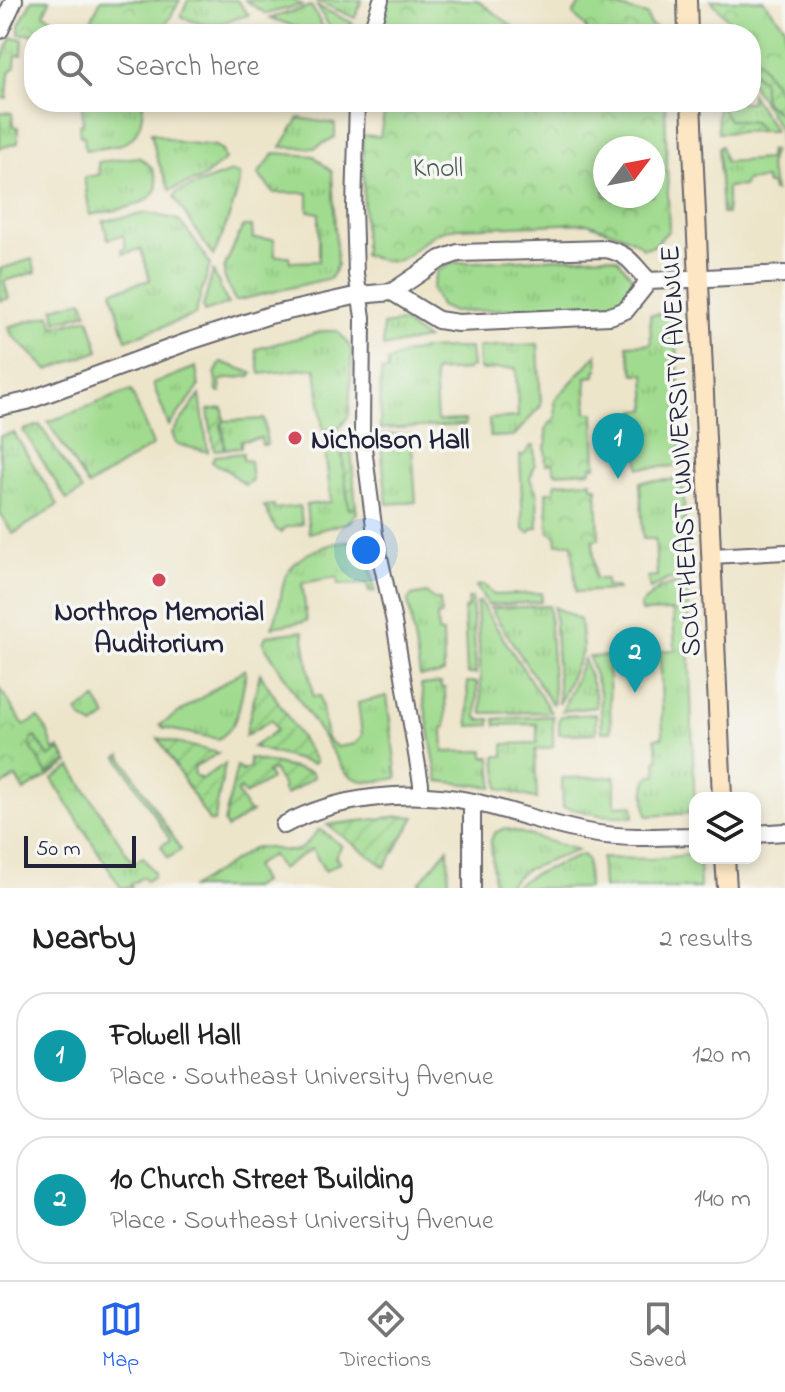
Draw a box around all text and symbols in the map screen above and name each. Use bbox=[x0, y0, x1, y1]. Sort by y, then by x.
search box bbox=[24, 24, 761, 112]
icon: search bbox=[52, 46, 96, 90]
text: Search here bbox=[116, 46, 260, 90]
north arrow bbox=[593, 136, 665, 208]
park label: Knoll bbox=[413, 149, 463, 190]
street label: SOUTHEAST UNIVERSITY AVENUE bbox=[651, 244, 714, 658]
pin: 1 bbox=[592, 413, 644, 479]
place label: Nicholson Hall bbox=[311, 421, 470, 462]
marker: Nicholson Hall bbox=[286, 429, 304, 447]
your location bbox=[346, 530, 386, 570]
marker: Northrop Memorial Auditorium bbox=[150, 571, 168, 589]
place label: Northrop Memorial Auditorium bbox=[54, 593, 264, 666]
pin: 2 bbox=[609, 627, 661, 693]
map controls bbox=[689, 792, 761, 864]
button: layers bbox=[689, 792, 761, 864]
scale bar bbox=[24, 832, 136, 868]
text: 50 m bbox=[36, 834, 81, 866]
text: Nearby bbox=[32, 915, 136, 965]
text: 2 results bbox=[660, 921, 753, 959]
text: Folwell Hall bbox=[110, 1015, 241, 1059]
text: 1 bbox=[56, 1037, 64, 1075]
text: 120 m bbox=[692, 1037, 751, 1075]
text: Place · Southeast University Avenue bbox=[110, 1059, 494, 1097]
text: 10 Church Street Building bbox=[110, 1159, 414, 1203]
text: 2 bbox=[54, 1181, 66, 1219]
text: 140 m bbox=[694, 1181, 751, 1219]
text: Place · Southeast University Avenue bbox=[110, 1203, 494, 1241]
tab: Map bbox=[99, 1297, 143, 1377]
tab: Directions bbox=[340, 1297, 432, 1377]
tab: Saved bbox=[629, 1297, 686, 1377]

